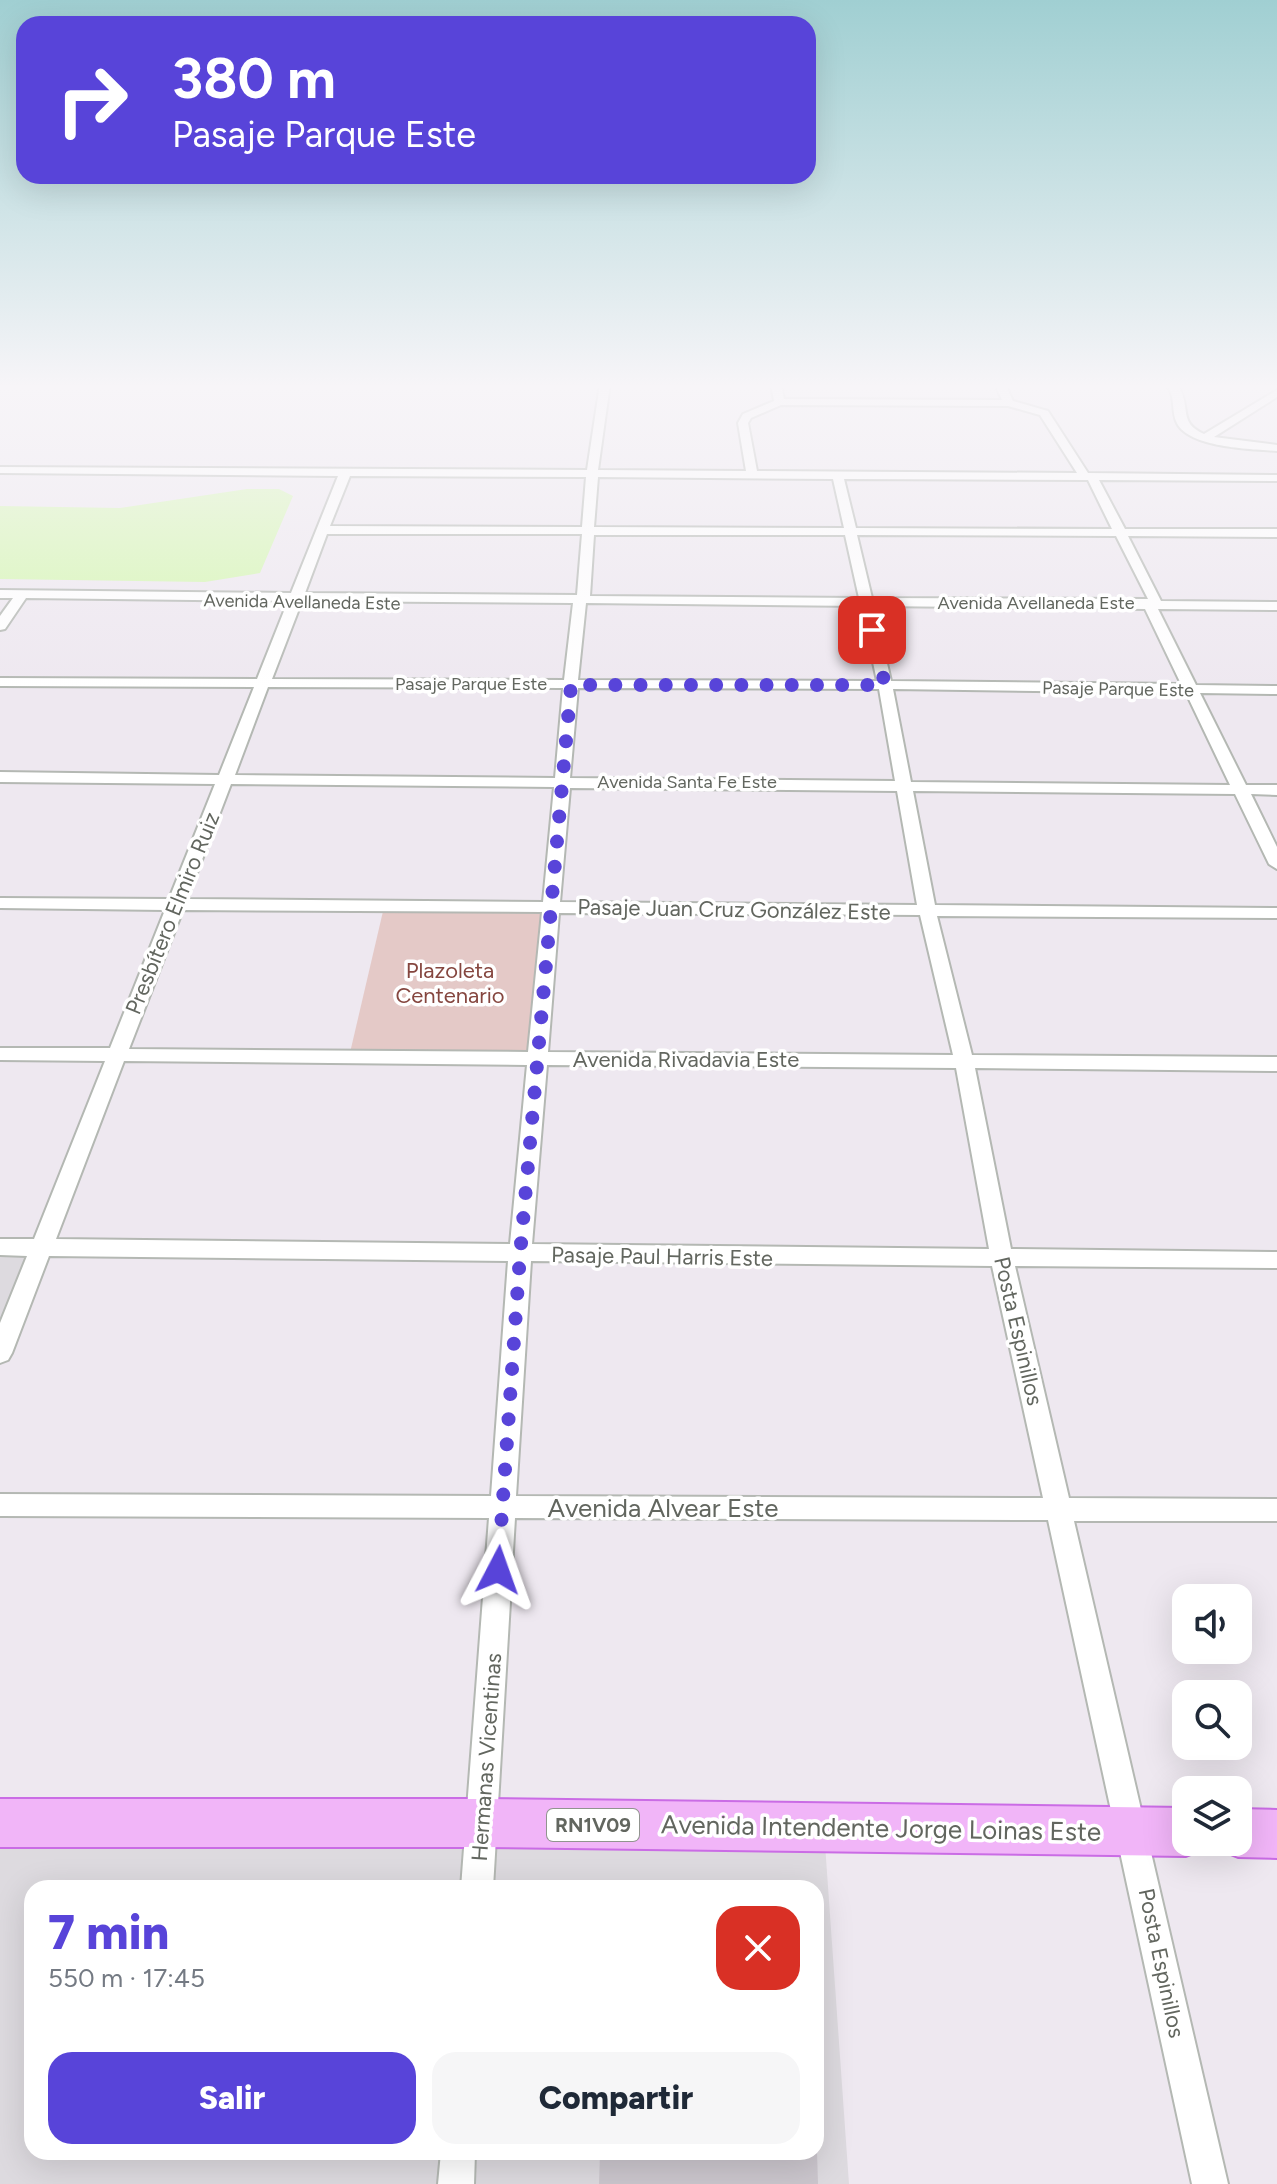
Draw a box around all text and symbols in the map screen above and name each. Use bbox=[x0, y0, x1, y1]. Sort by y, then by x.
text: 380 m bbox=[172, 45, 336, 112]
icon: right bbox=[40, 48, 144, 152]
text: Pasaje Parque Este bbox=[172, 113, 476, 156]
street label: Avenida Avellaneda Este bbox=[203, 589, 401, 615]
street label: Avenida Avellaneda Este bbox=[937, 592, 1135, 614]
pin bbox=[838, 596, 906, 664]
icon: arrive bbox=[850, 608, 894, 652]
street label: Pasaje Parque Este bbox=[395, 673, 547, 695]
street label: Pasaje Parque Este bbox=[1042, 677, 1194, 701]
street label: Avenida Santa Fe Este bbox=[597, 771, 777, 793]
street label: Presbítero Elmiro Ruiz bbox=[120, 808, 225, 1018]
street label: Pasaje Juan Cruz González Este bbox=[577, 893, 891, 926]
park label: Plazoleta Centenario bbox=[395, 957, 505, 1009]
street label: Avenida Rivadavia Este bbox=[573, 1046, 799, 1073]
street label: Pasaje Paul Harris Este bbox=[551, 1241, 773, 1272]
street label: Posta Espinillos bbox=[988, 1254, 1049, 1408]
street label: Avenida Alvear Este bbox=[548, 1492, 778, 1524]
position arrow bbox=[456, 1528, 540, 1612]
map controls bbox=[1172, 1584, 1252, 1856]
button: sound bbox=[1172, 1584, 1252, 1664]
street label: Hermanas Vicentinas bbox=[466, 1652, 507, 1862]
button: search bbox=[1172, 1680, 1252, 1760]
button: layers bbox=[1172, 1776, 1252, 1856]
street label: Avenida Intendente Jorge Loinas Este bbox=[661, 1808, 1101, 1848]
road number: RN1V09 bbox=[547, 1809, 639, 1841]
street label: Posta Espinillos bbox=[1133, 1886, 1191, 2040]
text: 7 min bbox=[48, 1903, 169, 1961]
button: close bbox=[716, 1906, 800, 1990]
text: 550 m · 17:45 bbox=[48, 1962, 205, 1994]
button: Salir bbox=[48, 2052, 416, 2144]
button: Compartir bbox=[432, 2052, 800, 2144]

